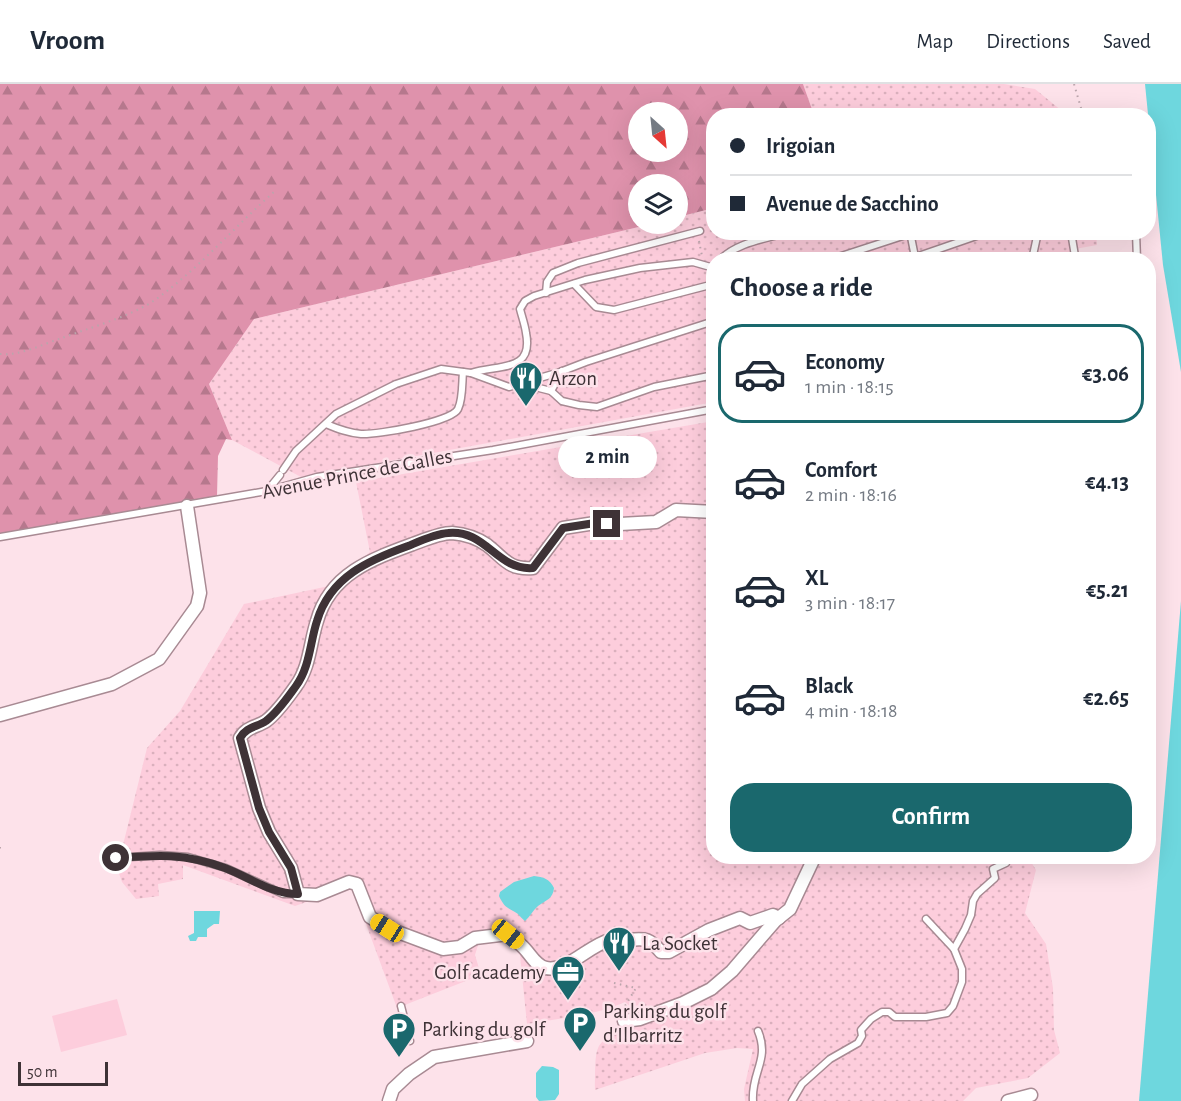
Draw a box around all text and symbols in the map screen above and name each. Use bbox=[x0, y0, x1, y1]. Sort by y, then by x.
text: Vroom bbox=[30, 27, 105, 55]
text: Map bbox=[917, 31, 953, 52]
text: Directions bbox=[986, 31, 1070, 52]
text: Saved bbox=[1103, 31, 1151, 52]
north arrow bbox=[628, 102, 688, 162]
map controls bbox=[628, 102, 688, 234]
text: Irigoian bbox=[766, 135, 835, 157]
button: layers bbox=[628, 174, 688, 234]
text: Avenue de Sacchino bbox=[766, 193, 939, 215]
text: Choose a ride bbox=[730, 274, 873, 301]
icon: car bbox=[733, 347, 787, 401]
text: Economy bbox=[805, 351, 885, 373]
restaurant icon: Arzon bbox=[508, 360, 544, 407]
text: €3.06 bbox=[1082, 363, 1129, 385]
place label: Arzon bbox=[549, 368, 597, 389]
text: 1 min · 18:15 bbox=[805, 377, 894, 397]
callout: 2 min bbox=[558, 437, 656, 479]
street label: Avenue Prince de Galles bbox=[260, 445, 454, 503]
text: 2 min bbox=[585, 447, 630, 467]
icon: car bbox=[733, 455, 787, 509]
text: Comfort bbox=[805, 459, 877, 481]
text: €4.13 bbox=[1085, 471, 1129, 493]
text: 2 min · 18:16 bbox=[805, 485, 897, 505]
route end bbox=[593, 510, 620, 537]
icon: car bbox=[733, 563, 787, 617]
text: XL bbox=[805, 567, 828, 589]
text: €5.21 bbox=[1086, 579, 1129, 601]
text: 3 min · 18:17 bbox=[805, 593, 895, 613]
icon: car bbox=[733, 671, 787, 725]
text: Black bbox=[805, 675, 853, 697]
text: €2.65 bbox=[1083, 687, 1129, 709]
text: 4 min · 18:18 bbox=[805, 701, 898, 721]
button: Confirm bbox=[730, 783, 1132, 852]
route start bbox=[102, 844, 129, 871]
car bbox=[367, 911, 407, 945]
car bbox=[488, 916, 528, 952]
restaurant icon: La Socket bbox=[601, 925, 637, 972]
place label: La Socket bbox=[642, 933, 718, 954]
office icon: Golf academy bbox=[550, 954, 586, 1001]
place label: Golf academy bbox=[434, 962, 545, 983]
place label: Parking du golf d'Ilbarritz bbox=[603, 1001, 728, 1046]
parking icon: Parking du golf d'Ilbarritz bbox=[562, 1005, 598, 1052]
parking icon: Parking du golf bbox=[381, 1011, 417, 1058]
place label: Parking du golf bbox=[422, 1019, 547, 1040]
scale bar bbox=[18, 1059, 108, 1086]
text: 50 m bbox=[27, 1064, 58, 1080]

